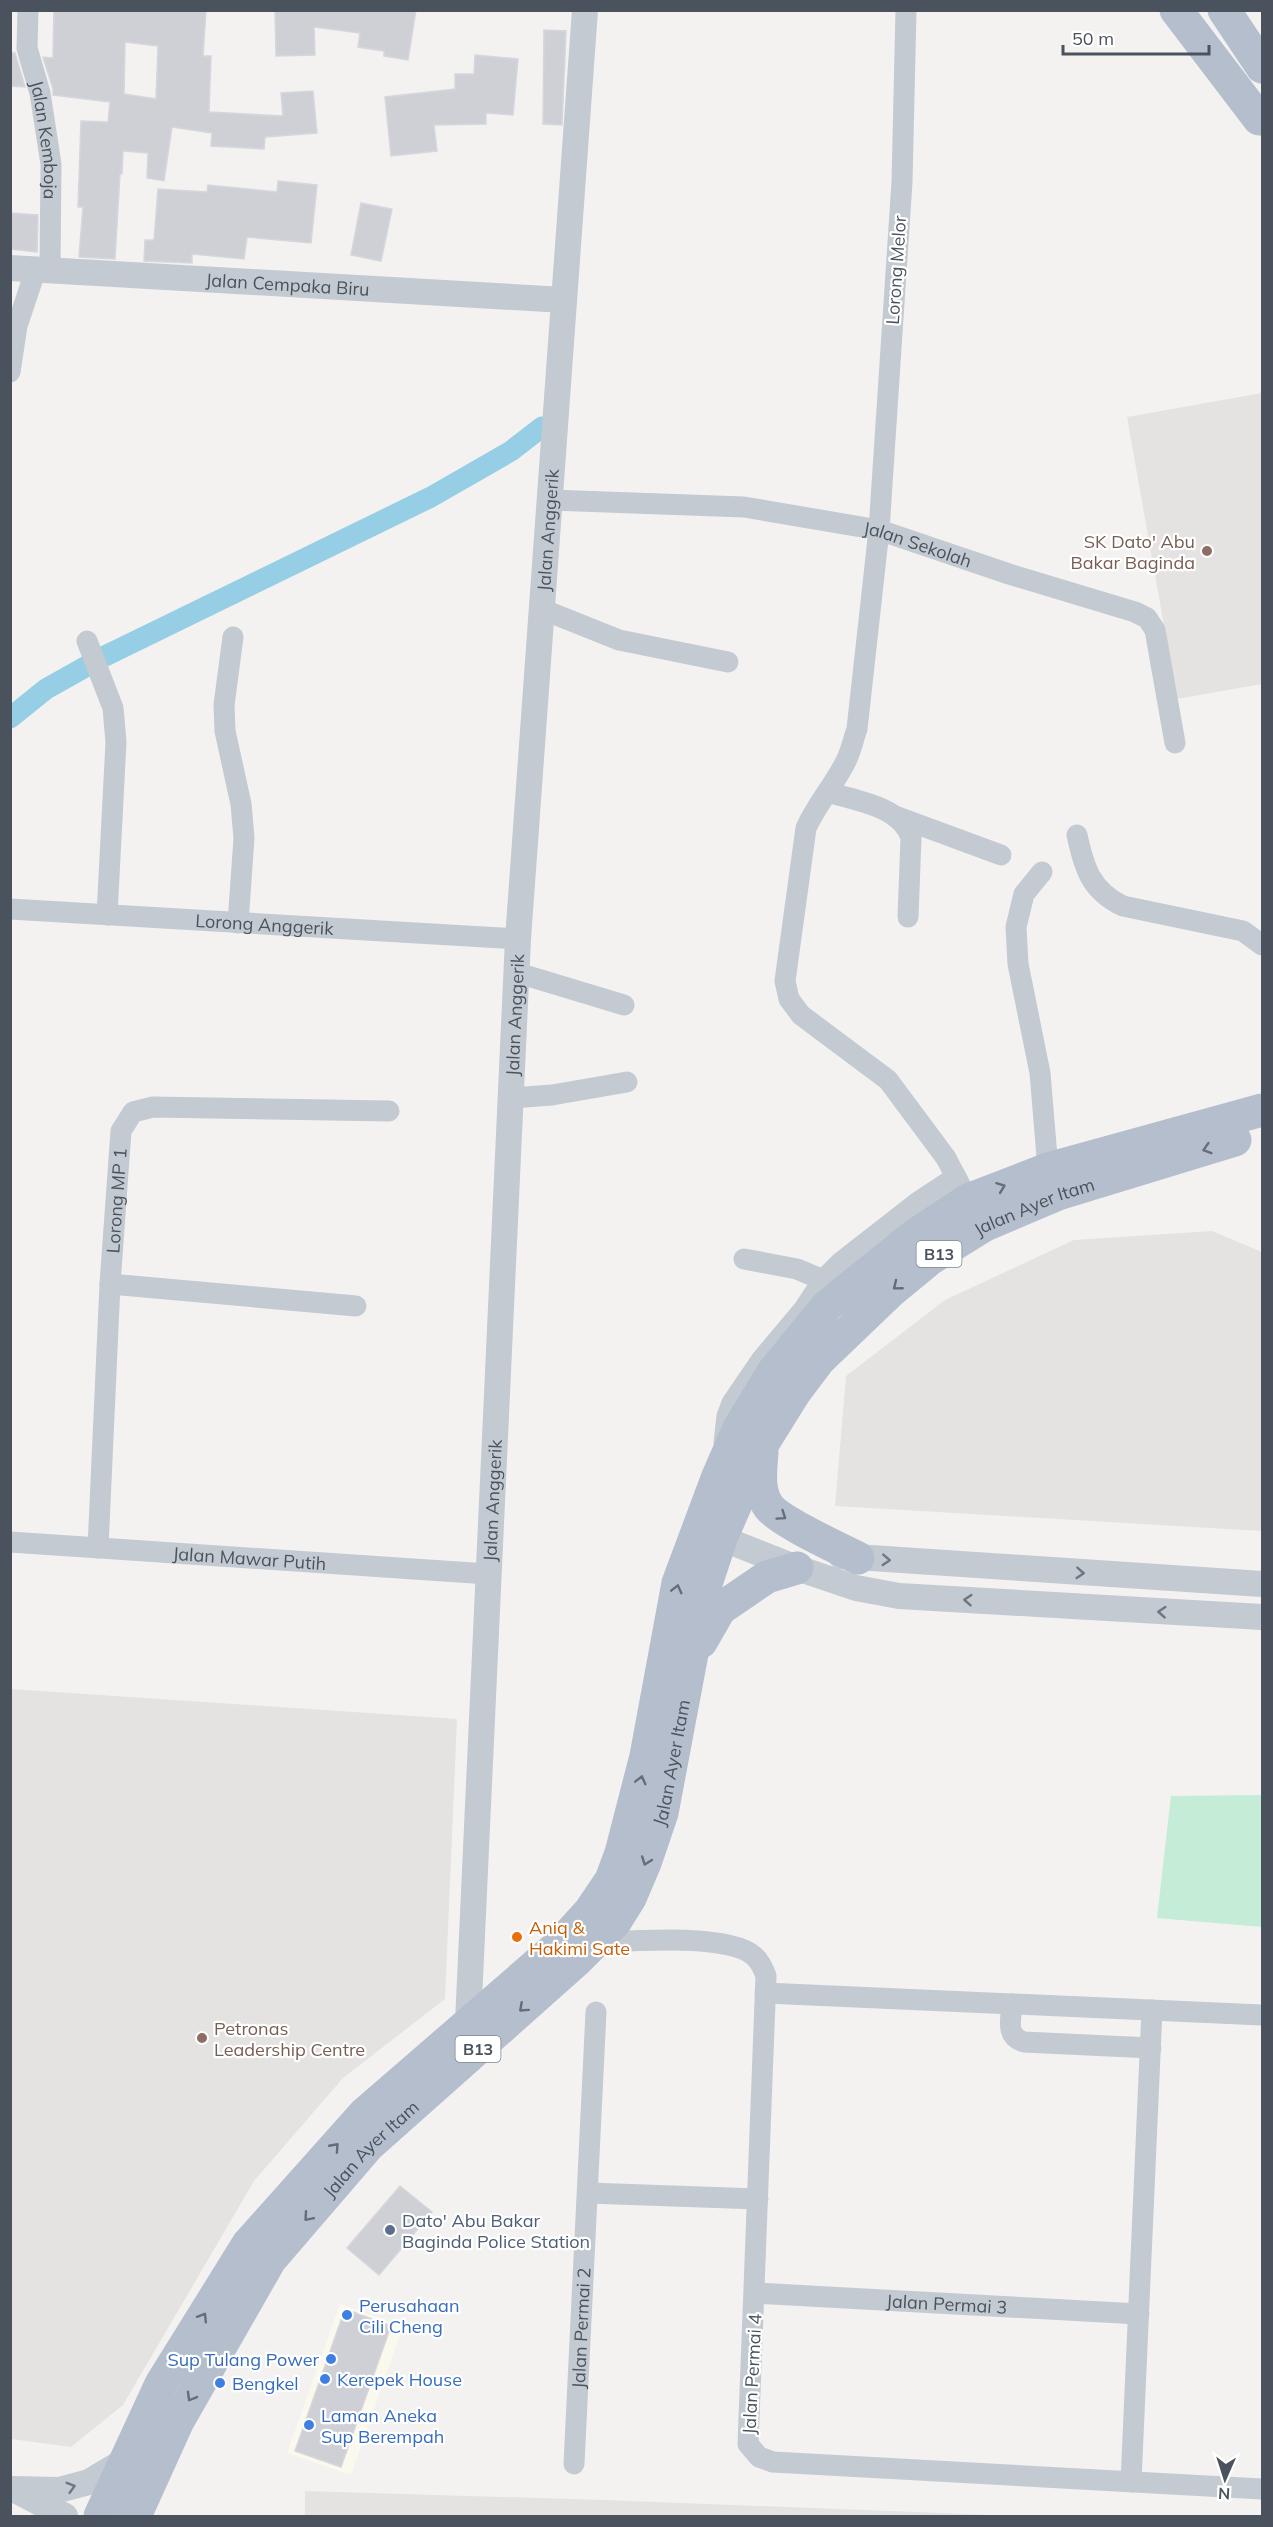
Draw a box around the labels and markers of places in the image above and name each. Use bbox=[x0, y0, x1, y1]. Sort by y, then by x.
place label: SK Dato' Abu Bakar Baginda bbox=[1070, 530, 1195, 574]
marker: SK Dato' Abu Bakar Baginda bbox=[1200, 544, 1214, 558]
place label: Aniq & Hakimi Sate bbox=[529, 1916, 630, 1960]
marker: Aniq & Hakimi Sate bbox=[510, 1930, 524, 1944]
place label: Petronas Leadership Centre bbox=[214, 2017, 365, 2061]
marker: Petronas Leadership Centre bbox=[195, 2031, 209, 2045]
place label: Dato' Abu Bakar Baginda Police Station bbox=[402, 2209, 590, 2253]
marker: Dato' Abu Bakar Baginda Police Station bbox=[383, 2223, 397, 2237]
place label: Perusahaan Cili Cheng bbox=[359, 2294, 459, 2338]
marker: Perusahaan Cili Cheng bbox=[340, 2308, 354, 2322]
place label: Sup Tulang Power bbox=[167, 2348, 319, 2371]
marker: Sup Tulang Power bbox=[324, 2352, 338, 2366]
place label: Kerepek House bbox=[337, 2368, 462, 2391]
place label: Bengkel bbox=[232, 2372, 299, 2395]
marker: Kerepek House bbox=[318, 2372, 332, 2386]
marker: Bengkel bbox=[213, 2376, 227, 2390]
place label: Laman Aneka Sup Berempah bbox=[321, 2404, 444, 2448]
marker: Laman Aneka Sup Berempah bbox=[302, 2418, 316, 2432]

